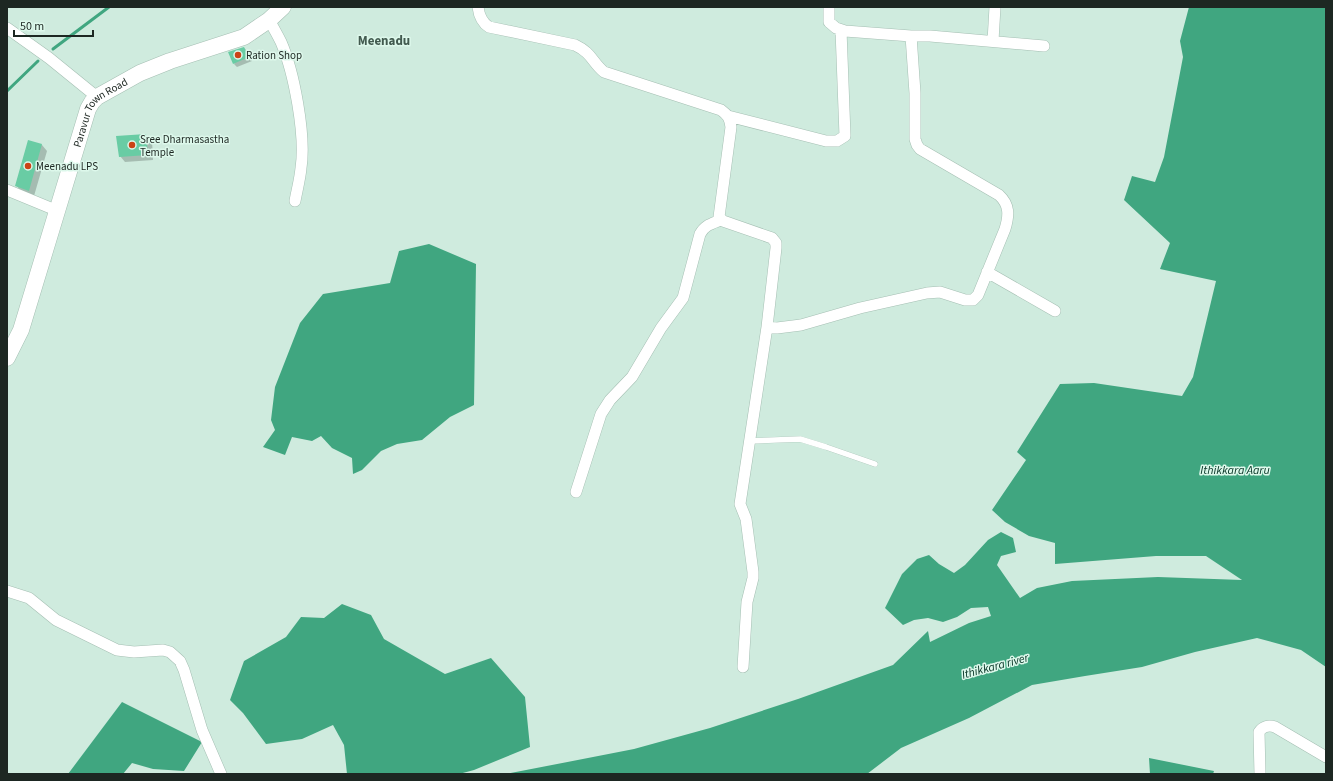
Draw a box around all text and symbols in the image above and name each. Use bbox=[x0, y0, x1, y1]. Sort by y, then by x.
scale bar bbox=[14, 12, 93, 38]
text: 50 m bbox=[20, 18, 44, 35]
district label: Meenadu bbox=[358, 32, 410, 50]
place label: Ration Shop bbox=[246, 48, 302, 63]
marker: Ration Shop bbox=[233, 50, 243, 60]
street label: Paravur Town Road bbox=[70, 74, 130, 149]
place label: Sree Dharmasastha Temple bbox=[140, 132, 229, 160]
marker: Sree Dharmasastha Temple bbox=[127, 140, 137, 150]
place label: Meenadu LPS bbox=[36, 159, 98, 174]
marker: Meenadu LPS bbox=[23, 161, 33, 171]
water label: Ithikkara Aaru bbox=[1200, 462, 1270, 479]
water label: Ithikkara river bbox=[960, 649, 1031, 684]

